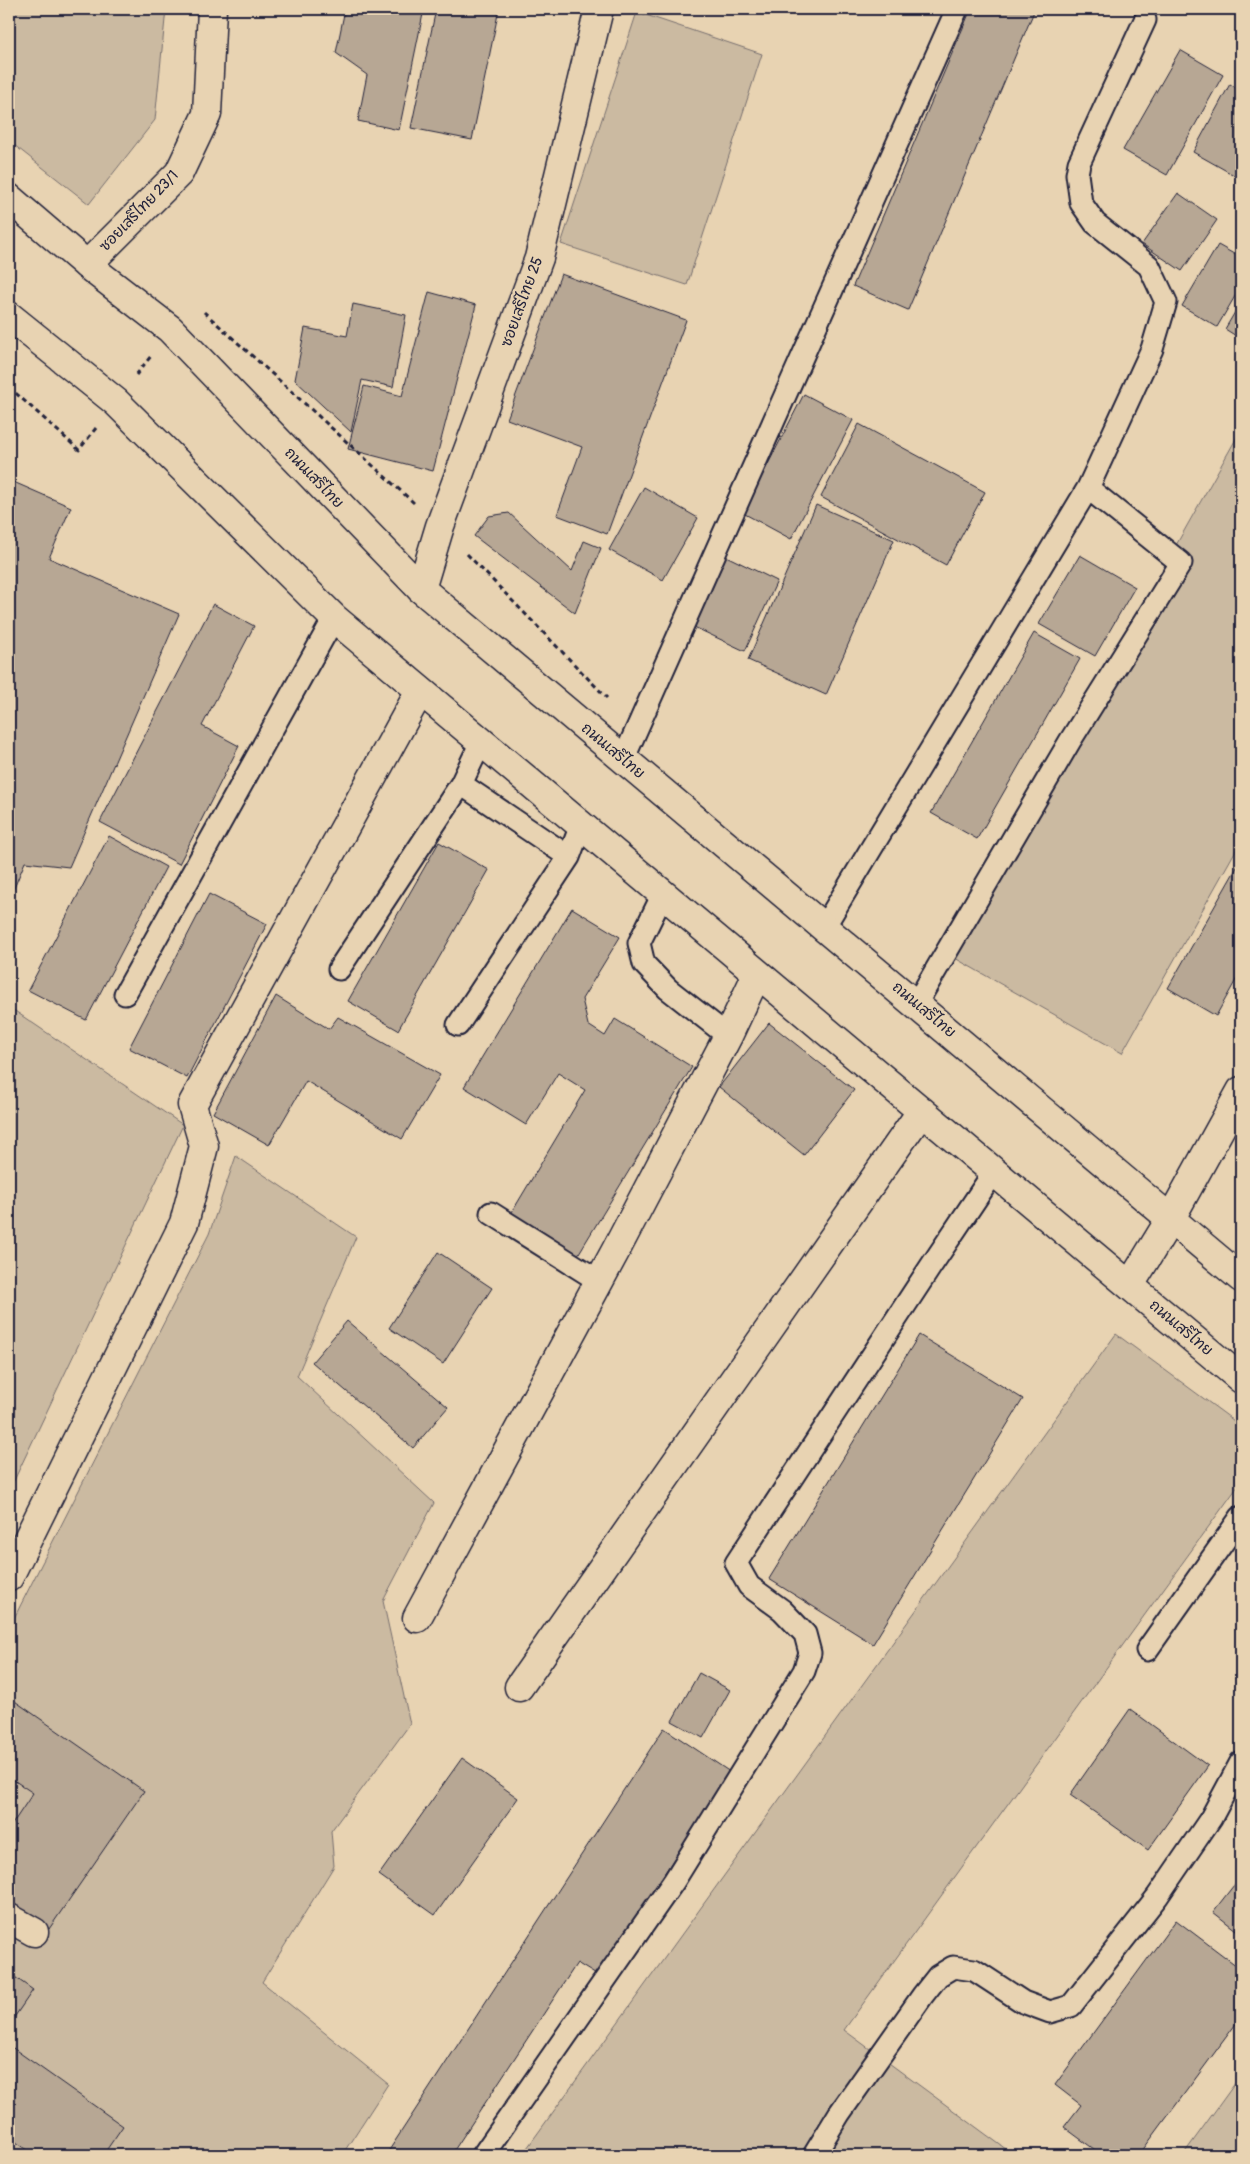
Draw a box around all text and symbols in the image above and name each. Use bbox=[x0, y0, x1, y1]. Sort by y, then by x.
street label: ซอยเสรีไทย 23/1 bbox=[95, 166, 183, 256]
street label: ซอยเสรีไทย 25 bbox=[496, 254, 547, 350]
street label: ถนนเสรีไทย bbox=[280, 443, 348, 512]
street label: ถนนเสรีไทย bbox=[577, 718, 649, 783]
street label: ถนนเสรีไทย bbox=[888, 977, 960, 1042]
street label: ถนนเสรีไทย bbox=[1145, 1295, 1217, 1360]

